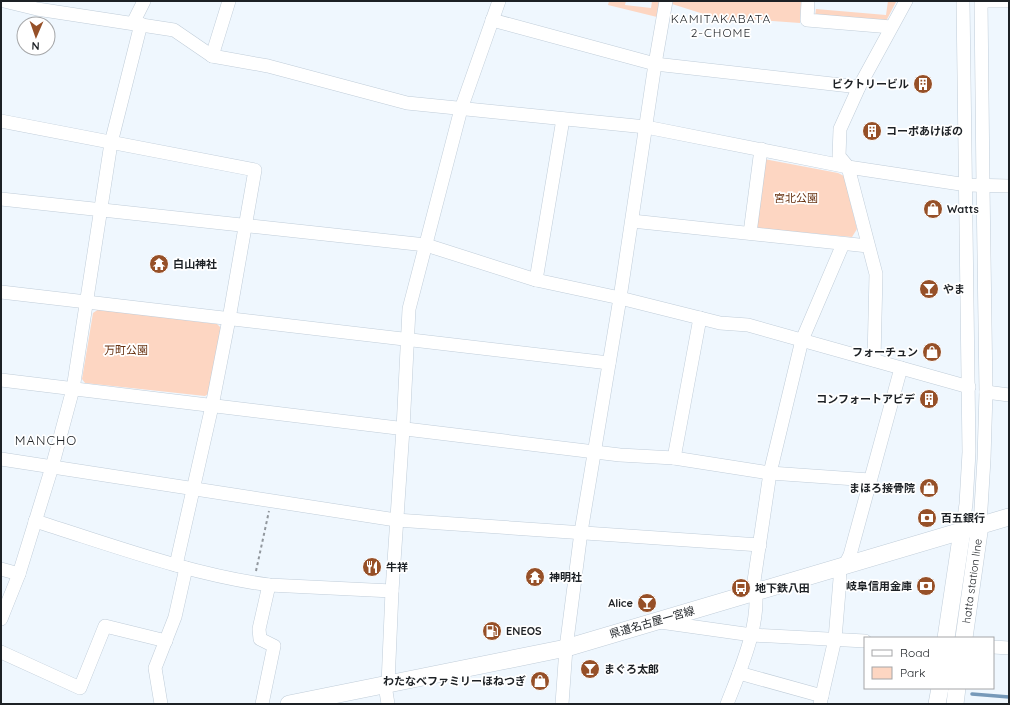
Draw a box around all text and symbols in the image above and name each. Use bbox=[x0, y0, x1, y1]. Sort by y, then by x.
district label: KAMITAKABATA 2-CHOME bbox=[671, 11, 771, 40]
north arrow bbox=[16, 16, 56, 56]
text: N bbox=[31, 39, 40, 53]
building icon: ビクトリービル bbox=[912, 73, 934, 95]
place label: ビクトリービル bbox=[832, 77, 909, 91]
building icon: コーポあけぼの bbox=[861, 120, 883, 142]
place label: コーポあけぼの bbox=[886, 124, 963, 138]
park label: 宮北公園 bbox=[774, 191, 818, 205]
shop icon: Watts bbox=[922, 198, 944, 220]
place label: Watts bbox=[947, 202, 979, 216]
temple icon: 白山神社 bbox=[148, 253, 170, 275]
place label: 白山神社 bbox=[173, 257, 217, 271]
bar icon: やま bbox=[918, 278, 940, 300]
place label: やま bbox=[943, 282, 965, 296]
shop icon: フォーチュン bbox=[921, 341, 943, 363]
park label: 万町公園 bbox=[104, 343, 148, 357]
place label: フォーチュン bbox=[852, 345, 918, 359]
building icon: コンフォートアビデ bbox=[918, 388, 940, 410]
place label: コンフォートアビデ bbox=[816, 392, 915, 406]
district label: MANCHO bbox=[15, 432, 77, 448]
shop icon: まほろ接骨院 bbox=[918, 477, 940, 499]
place label: まほろ接骨院 bbox=[849, 481, 915, 495]
bank icon: 百五銀行 bbox=[916, 507, 938, 529]
place label: 百五銀行 bbox=[941, 511, 985, 525]
street label: hatta station line bbox=[959, 538, 985, 624]
restaurant icon: 牛祥 bbox=[361, 556, 383, 578]
place label: 牛祥 bbox=[386, 560, 408, 574]
temple icon: 神明社 bbox=[524, 566, 546, 588]
place label: 神明社 bbox=[549, 570, 582, 584]
bank icon: 岐阜信用金庫 bbox=[915, 575, 937, 597]
bus stop icon: 地下鉄八田 bbox=[730, 577, 752, 599]
place label: 岐阜信用金庫 bbox=[846, 579, 912, 593]
place label: 地下鉄八田 bbox=[755, 581, 810, 595]
bar icon: Alice bbox=[636, 592, 658, 614]
place label: Alice bbox=[608, 596, 634, 610]
street label: 県道名古屋一宮線 bbox=[608, 603, 696, 641]
fuel station icon: ENEOS bbox=[481, 620, 503, 642]
place label: ENEOS bbox=[506, 624, 542, 638]
legend bbox=[864, 637, 994, 689]
text: Road bbox=[900, 645, 930, 660]
bar icon: まぐろ太郎 bbox=[579, 658, 601, 680]
place label: まぐろ太郎 bbox=[604, 662, 659, 676]
text: Park bbox=[900, 665, 925, 680]
shop icon: わたなべファミリーほねつぎ bbox=[529, 670, 551, 692]
place label: わたなべファミリーほねつぎ bbox=[383, 674, 526, 688]

